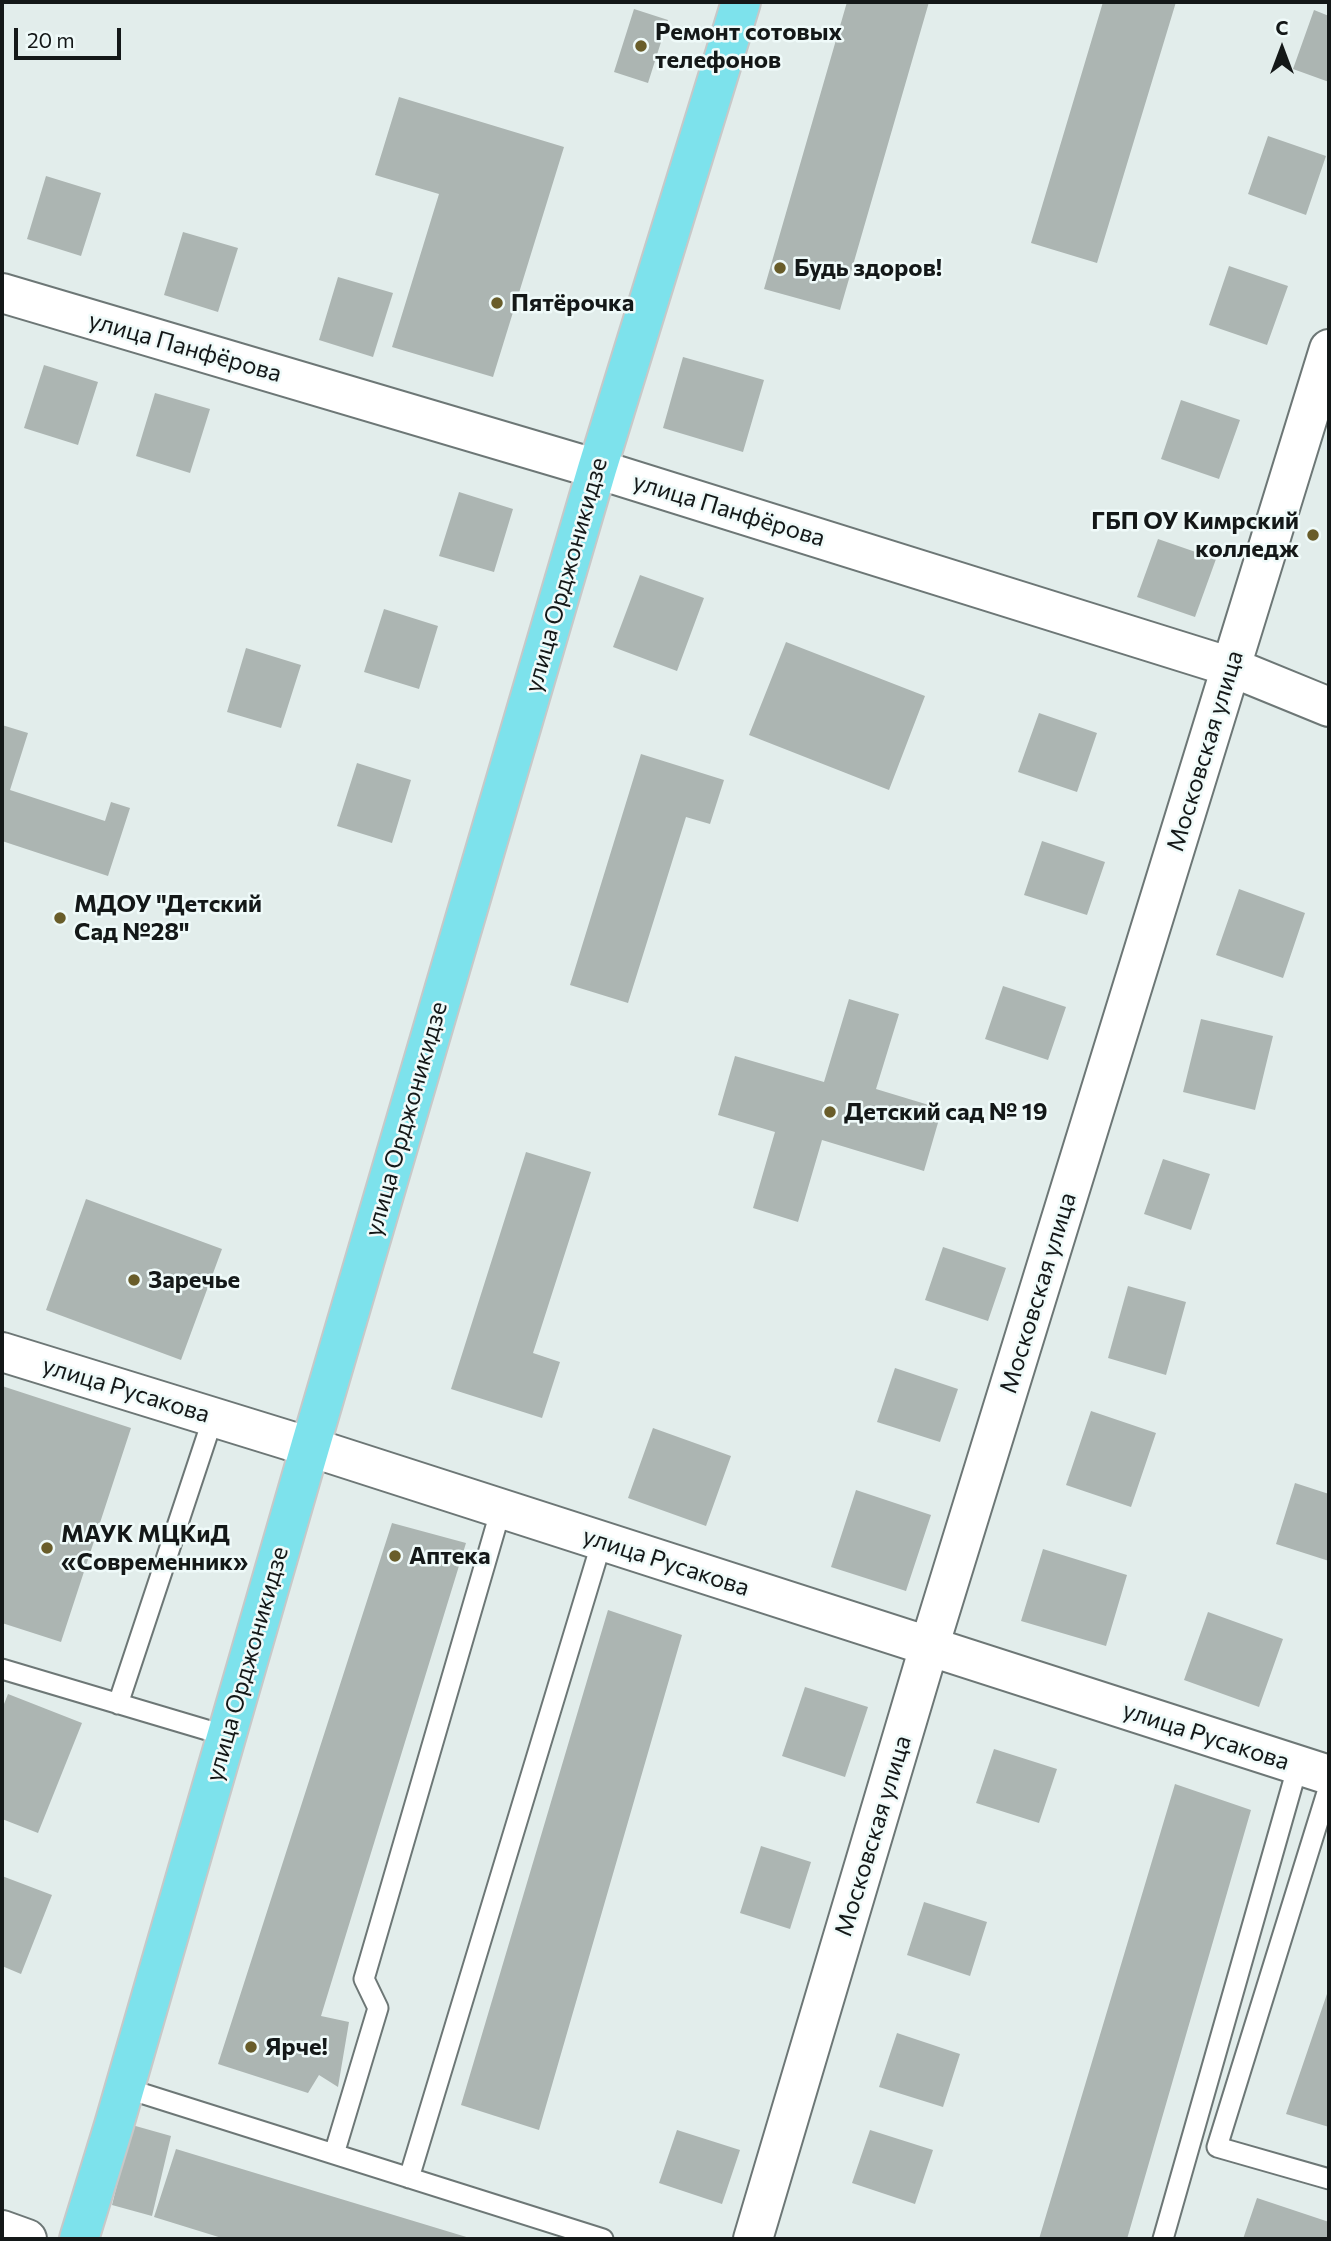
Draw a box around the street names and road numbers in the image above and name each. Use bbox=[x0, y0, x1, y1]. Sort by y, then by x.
street label: улица Панфёрова bbox=[85, 306, 285, 388]
street label: улица Орджоникидзе bbox=[519, 454, 613, 696]
street label: улица Панфёрова bbox=[629, 467, 829, 553]
street label: Московская улица bbox=[1161, 647, 1249, 855]
street label: улица Орджоникидзе bbox=[359, 998, 453, 1240]
street label: Московская улица bbox=[994, 1189, 1082, 1397]
street label: улица Русакова bbox=[39, 1351, 213, 1429]
street label: улица Русакова bbox=[579, 1522, 753, 1602]
street label: улица Орджоникидзе bbox=[200, 1543, 294, 1785]
street label: улица Русакова bbox=[1119, 1696, 1293, 1776]
street label: Московская улица bbox=[829, 1732, 917, 1940]

